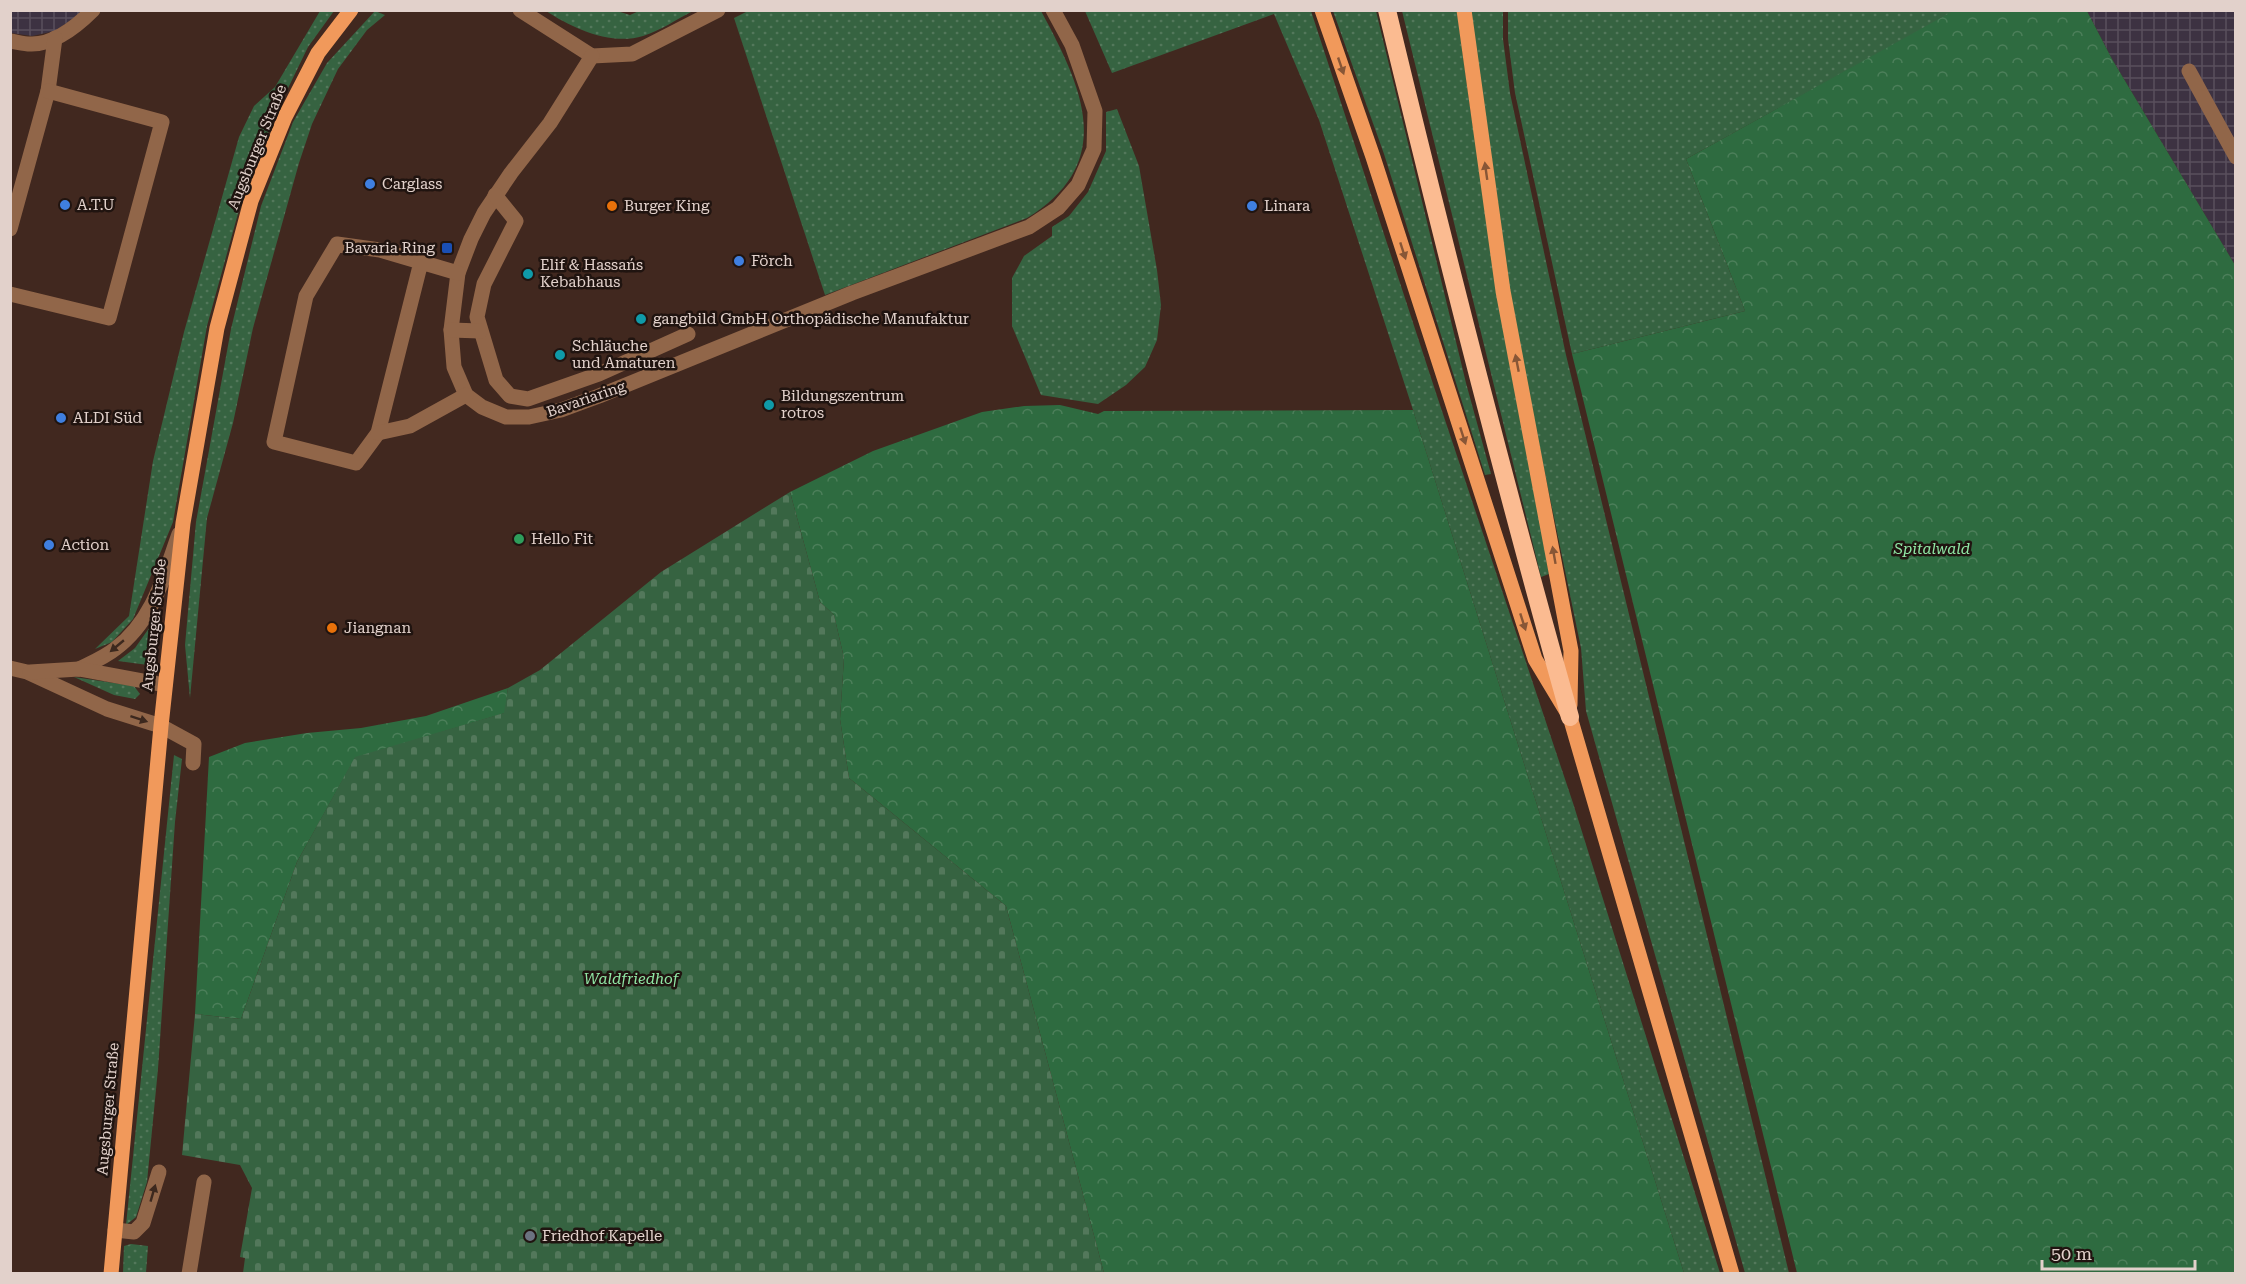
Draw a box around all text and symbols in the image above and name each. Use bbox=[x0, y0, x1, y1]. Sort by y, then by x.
one-way arrow bbox=[1337, 57, 1346, 75]
street label: Augsburger Straße bbox=[224, 82, 290, 212]
one-way arrow bbox=[1481, 161, 1490, 180]
place label: Carglass bbox=[382, 175, 442, 193]
marker: Carglass bbox=[363, 177, 377, 191]
place label: A.T.U bbox=[77, 196, 115, 214]
place label: Burger King bbox=[624, 197, 710, 215]
place label: Linara bbox=[1264, 197, 1310, 215]
marker: A.T.U bbox=[58, 198, 72, 212]
marker: Burger King bbox=[605, 199, 619, 213]
marker: Linara bbox=[1245, 199, 1259, 213]
place label: Bavaria Ring bbox=[344, 239, 435, 257]
marker: Bavaria Ring bbox=[440, 241, 454, 255]
one-way arrow bbox=[1399, 242, 1408, 260]
place label: Förch bbox=[751, 252, 793, 270]
marker: Förch bbox=[732, 254, 746, 268]
place label: Elif & Hassan´s Kebabhaus bbox=[540, 256, 643, 291]
marker: Elif & Hassan´s Kebabhaus bbox=[521, 267, 535, 281]
place label: gangbild GmbH Orthopädische Manufaktur bbox=[653, 310, 969, 328]
marker: gangbild GmbH Orthopädische Manufaktur bbox=[634, 312, 648, 326]
place label: Schläuche und Amaturen bbox=[572, 337, 676, 372]
marker: Schläuche und Amaturen bbox=[553, 348, 567, 362]
one-way arrow bbox=[1512, 353, 1521, 372]
street label: Bavariaring bbox=[544, 377, 628, 421]
place label: Bildungszentrum rotros bbox=[781, 387, 905, 422]
marker: Bildungszentrum rotros bbox=[762, 398, 776, 412]
place label: ALDI Süd bbox=[73, 409, 142, 427]
marker: ALDI Süd bbox=[54, 411, 68, 425]
one-way arrow bbox=[1459, 427, 1468, 445]
place label: Hello Fit bbox=[531, 530, 593, 548]
marker: Hello Fit bbox=[512, 532, 526, 546]
place label: Action bbox=[61, 536, 109, 554]
marker: Action bbox=[42, 538, 56, 552]
park label: Spitalwald bbox=[1893, 540, 1970, 558]
one-way arrow bbox=[1549, 545, 1558, 564]
street label: Augsburger Straße bbox=[138, 558, 170, 692]
one-way arrow bbox=[1519, 613, 1528, 631]
place label: Jiangnan bbox=[344, 619, 411, 637]
marker: Jiangnan bbox=[325, 621, 339, 635]
one-way arrow bbox=[110, 639, 125, 652]
one-way arrow bbox=[130, 715, 148, 724]
park label: Waldfriedhof bbox=[584, 970, 680, 988]
street label: Augsburger Straße bbox=[93, 1042, 123, 1176]
one-way arrow bbox=[149, 1184, 158, 1202]
place label: Friedhof Kapelle bbox=[542, 1227, 662, 1245]
marker: Friedhof Kapelle bbox=[523, 1229, 537, 1243]
scale bar bbox=[2042, 1233, 2195, 1271]
text: 50 m bbox=[2051, 1243, 2092, 1264]

